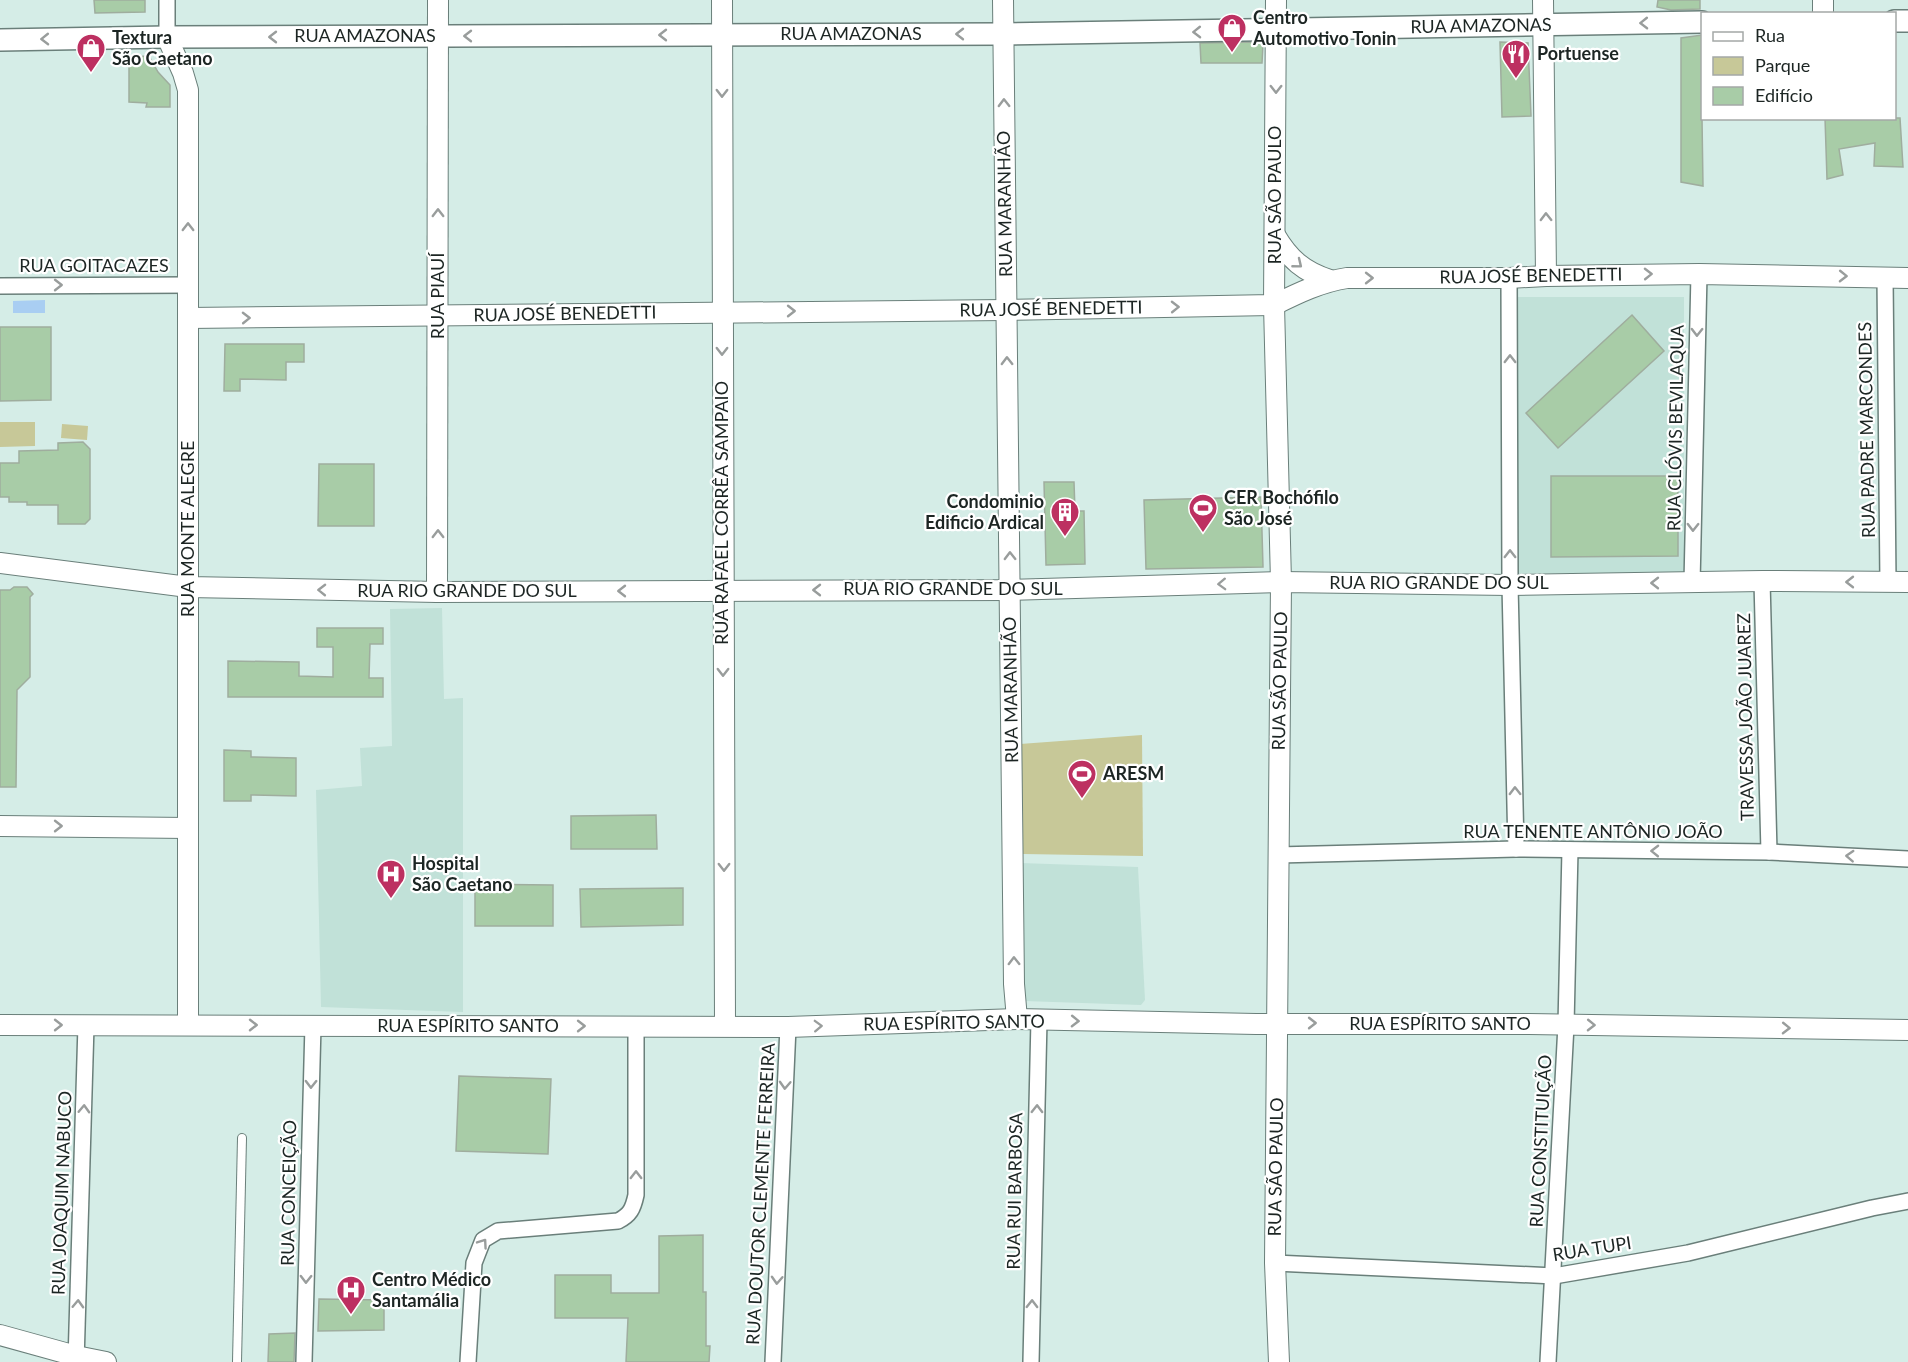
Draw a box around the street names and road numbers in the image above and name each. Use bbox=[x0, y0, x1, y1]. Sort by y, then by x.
street label: RUA AMAZONAS bbox=[1410, 13, 1552, 37]
street label: RUA AMAZONAS bbox=[780, 22, 922, 44]
street label: RUA AMAZONAS bbox=[294, 24, 436, 46]
street label: RUA SÃO PAULO bbox=[1263, 126, 1285, 264]
street label: RUA MARANHÃO bbox=[992, 131, 1016, 277]
street label: RUA PIAUÍ bbox=[426, 252, 448, 339]
street label: RUA GOITACAZES bbox=[19, 254, 169, 276]
street label: RUA JOSÉ BENEDETTI bbox=[1439, 262, 1623, 288]
street label: RUA JOSÉ BENEDETTI bbox=[959, 295, 1143, 321]
street label: RUA JOSÉ BENEDETTI bbox=[473, 300, 657, 326]
street label: RUA PADRE MARCONDES bbox=[1853, 322, 1879, 538]
street label: RUA CLÓVIS BEVILAQUA bbox=[1662, 324, 1688, 531]
street label: RUA RAFAEL CORRÊA SAMPAIO bbox=[710, 381, 732, 645]
street label: RUA MONTE ALEGRE bbox=[176, 441, 198, 617]
street label: RUA RIO GRANDE DO SUL bbox=[1329, 571, 1549, 593]
street label: RUA RIO GRANDE DO SUL bbox=[843, 577, 1063, 599]
street label: RUA RIO GRANDE DO SUL bbox=[357, 579, 577, 601]
street label: RUA SÃO PAULO bbox=[1267, 611, 1291, 751]
street label: TRAVESSA JOÃO JUAREZ bbox=[1732, 613, 1758, 821]
street label: RUA MARANHÃO bbox=[998, 617, 1022, 763]
street label: RUA TENENTE ANTÔNIO JOÃO bbox=[1463, 820, 1723, 842]
street label: RUA ESPÍRITO SANTO bbox=[863, 1009, 1045, 1035]
street label: RUA ESPÍRITO SANTO bbox=[1349, 1012, 1531, 1034]
street label: RUA ESPÍRITO SANTO bbox=[377, 1014, 559, 1036]
street label: RUA DOUTOR CLEMENTE FERREIRA bbox=[741, 1042, 779, 1345]
street label: RUA CONSTITUIÇÃO bbox=[1524, 1054, 1556, 1228]
street label: RUA JOAQUIM NABUCO bbox=[46, 1090, 76, 1295]
street label: RUA SÃO PAULO bbox=[1263, 1097, 1287, 1237]
street label: RUA RUI BARBOSA bbox=[1002, 1111, 1026, 1270]
street label: RUA CONCEIÇÃO bbox=[276, 1120, 300, 1266]
street label: RUA TUPI bbox=[1551, 1231, 1633, 1265]

